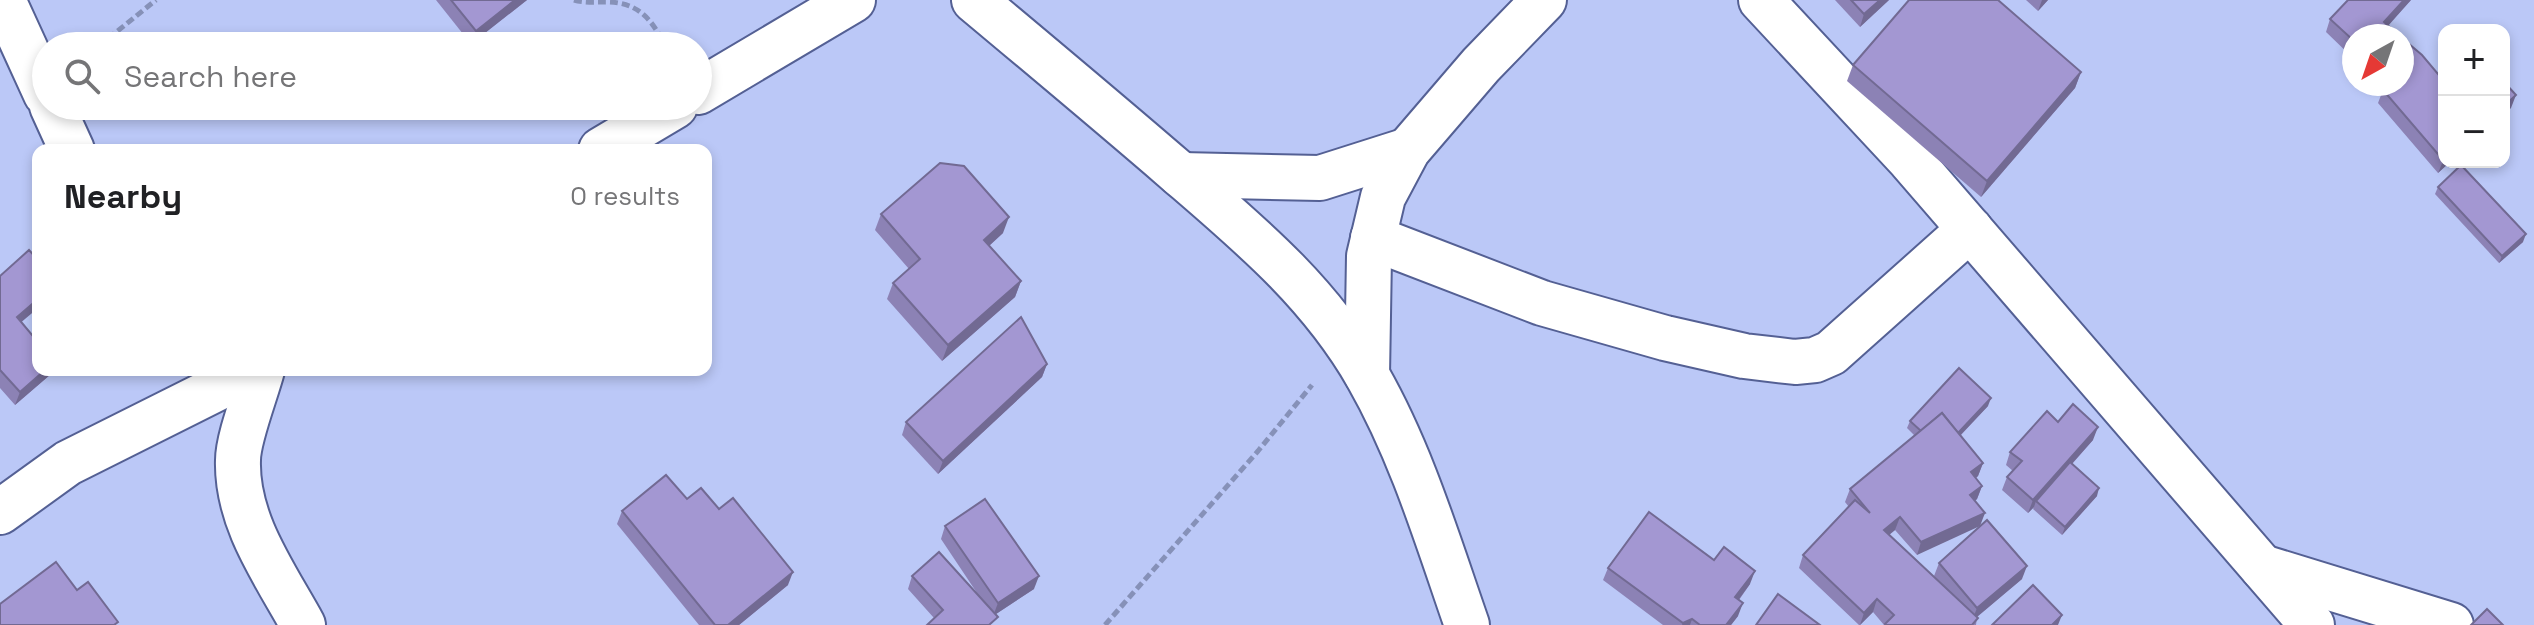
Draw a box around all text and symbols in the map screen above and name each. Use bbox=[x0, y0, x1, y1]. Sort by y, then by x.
north arrow bbox=[2342, 24, 2414, 96]
map controls bbox=[2438, 24, 2510, 168]
button: + bbox=[2438, 24, 2510, 96]
search box bbox=[32, 32, 712, 120]
icon: search bbox=[60, 54, 104, 98]
text: Search here bbox=[124, 57, 297, 96]
button: − bbox=[2438, 96, 2510, 168]
text: Nearby bbox=[64, 175, 182, 218]
text: 0 results bbox=[570, 179, 680, 213]

